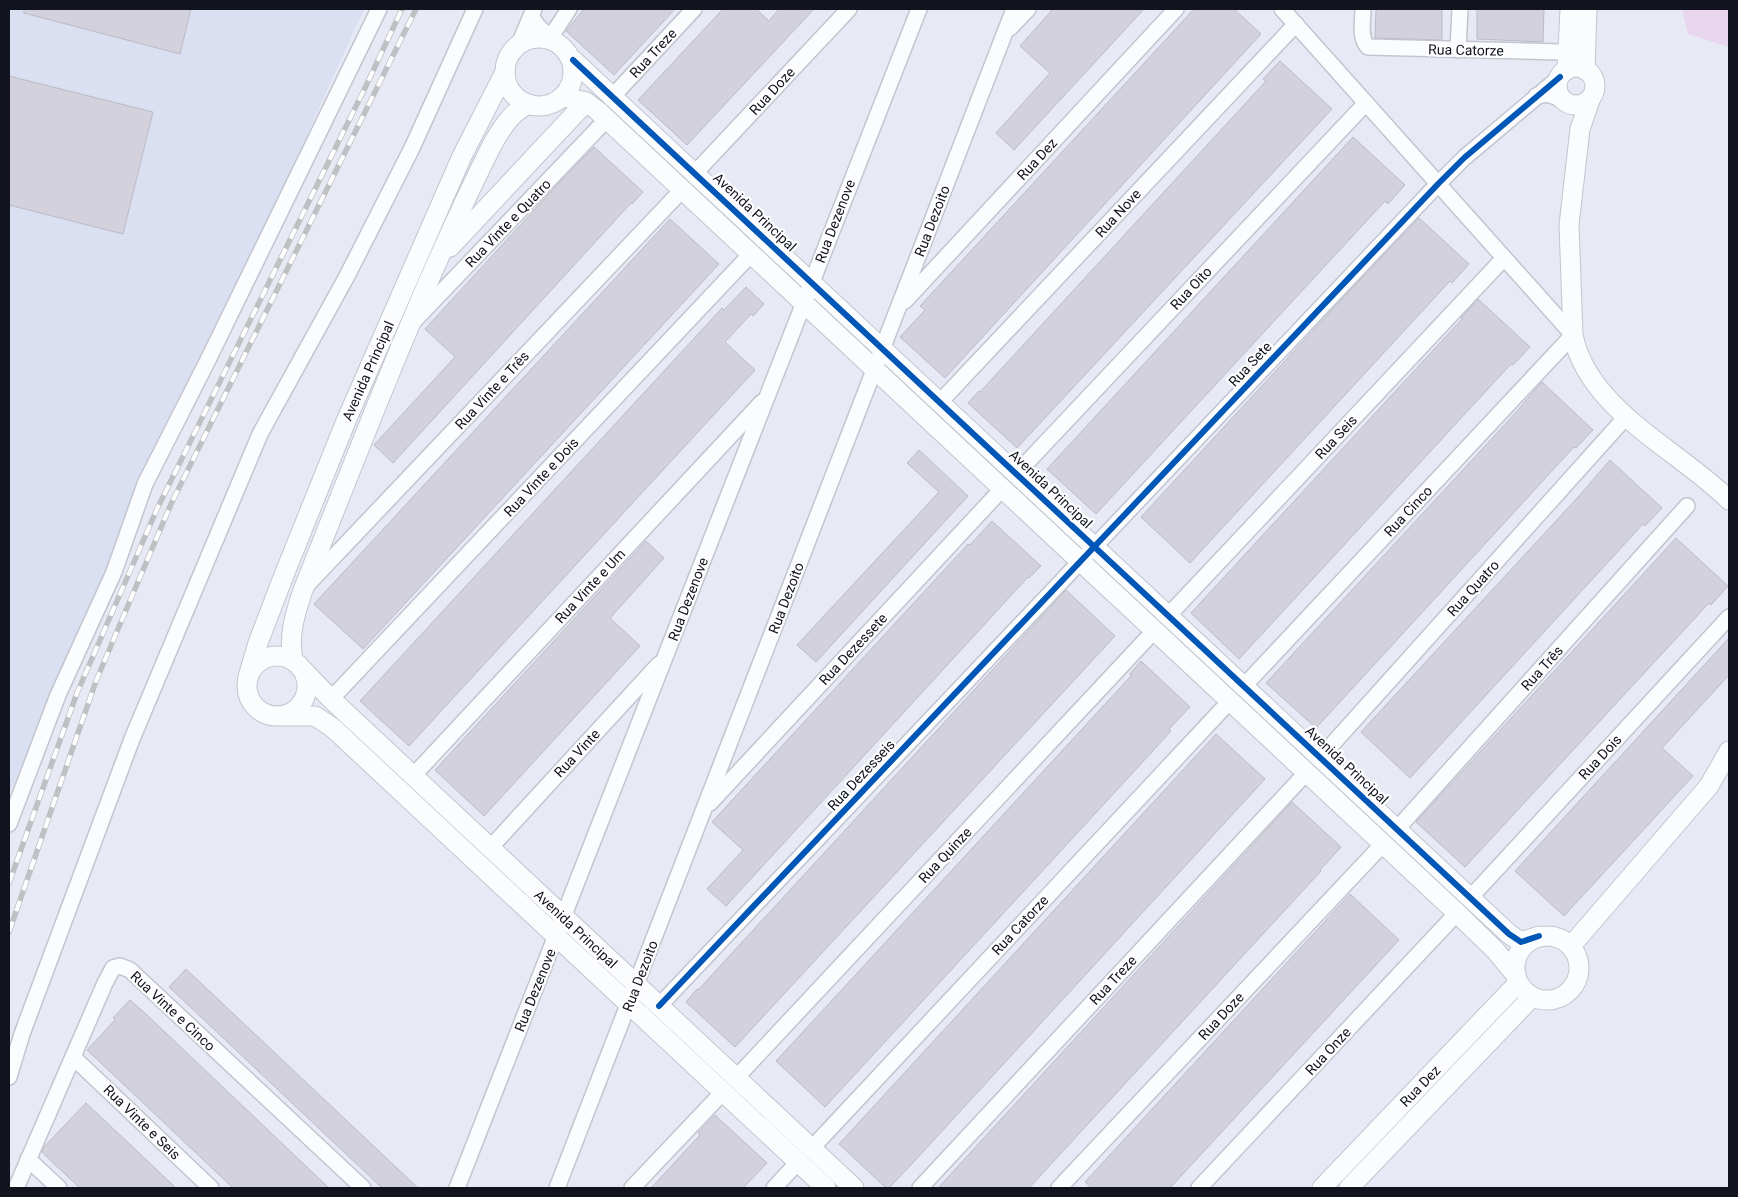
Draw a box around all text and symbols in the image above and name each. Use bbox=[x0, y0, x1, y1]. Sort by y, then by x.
street label: Rua Treze bbox=[626, 25, 680, 81]
street label: Rua Catorze bbox=[1428, 41, 1504, 59]
street label: Rua Doze bbox=[746, 64, 798, 118]
street label: Rua Dez bbox=[1014, 135, 1060, 183]
street label: Avenida Principal bbox=[710, 170, 800, 254]
street label: Rua Vinte e Quatro bbox=[462, 176, 554, 270]
street label: Rua Dezenove bbox=[812, 177, 858, 265]
street label: Rua Dezoito bbox=[911, 183, 953, 259]
street label: Rua Nove bbox=[1092, 186, 1144, 240]
street label: Rua Oito bbox=[1167, 263, 1215, 313]
street label: Avenida Principal bbox=[339, 319, 397, 423]
street label: Rua Sete bbox=[1225, 338, 1275, 390]
street label: Rua Vinte e Três bbox=[452, 348, 532, 432]
street label: Rua Seis bbox=[1312, 412, 1360, 462]
street label: Rua Vinte e Dois bbox=[500, 434, 582, 520]
street label: Avenida Principal bbox=[1006, 447, 1096, 531]
street label: Rua Cinco bbox=[1381, 482, 1435, 539]
street label: Rua Vinte e Um bbox=[552, 546, 628, 626]
street label: Rua Dezenove bbox=[665, 555, 711, 643]
street label: Rua Quatro bbox=[1444, 557, 1502, 619]
street label: Rua Dezoito bbox=[765, 560, 807, 636]
street label: Rua Dezessete bbox=[816, 610, 890, 688]
street label: Rua Três bbox=[1518, 642, 1566, 694]
street label: Avenida Principal bbox=[1302, 723, 1392, 807]
street label: Rua Vinte bbox=[551, 726, 603, 780]
street label: Rua Dois bbox=[1575, 731, 1625, 783]
street label: Rua Dezesseis bbox=[824, 736, 898, 814]
street label: Rua Quinze bbox=[915, 824, 975, 886]
street label: Avenida Principal bbox=[531, 887, 621, 971]
street label: Rua Catorze bbox=[988, 892, 1052, 958]
street label: Rua Dezoito bbox=[619, 938, 661, 1014]
street label: Rua Dezenove bbox=[511, 946, 559, 1034]
street label: Rua Treze bbox=[1086, 952, 1140, 1008]
street label: Rua Vinte e Cinco bbox=[128, 968, 218, 1054]
street label: Rua Doze bbox=[1195, 989, 1247, 1043]
street label: Rua Onze bbox=[1302, 1024, 1354, 1078]
street label: Rua Dez bbox=[1397, 1062, 1443, 1110]
street label: Rua Vinte e Seis bbox=[100, 1081, 184, 1163]

